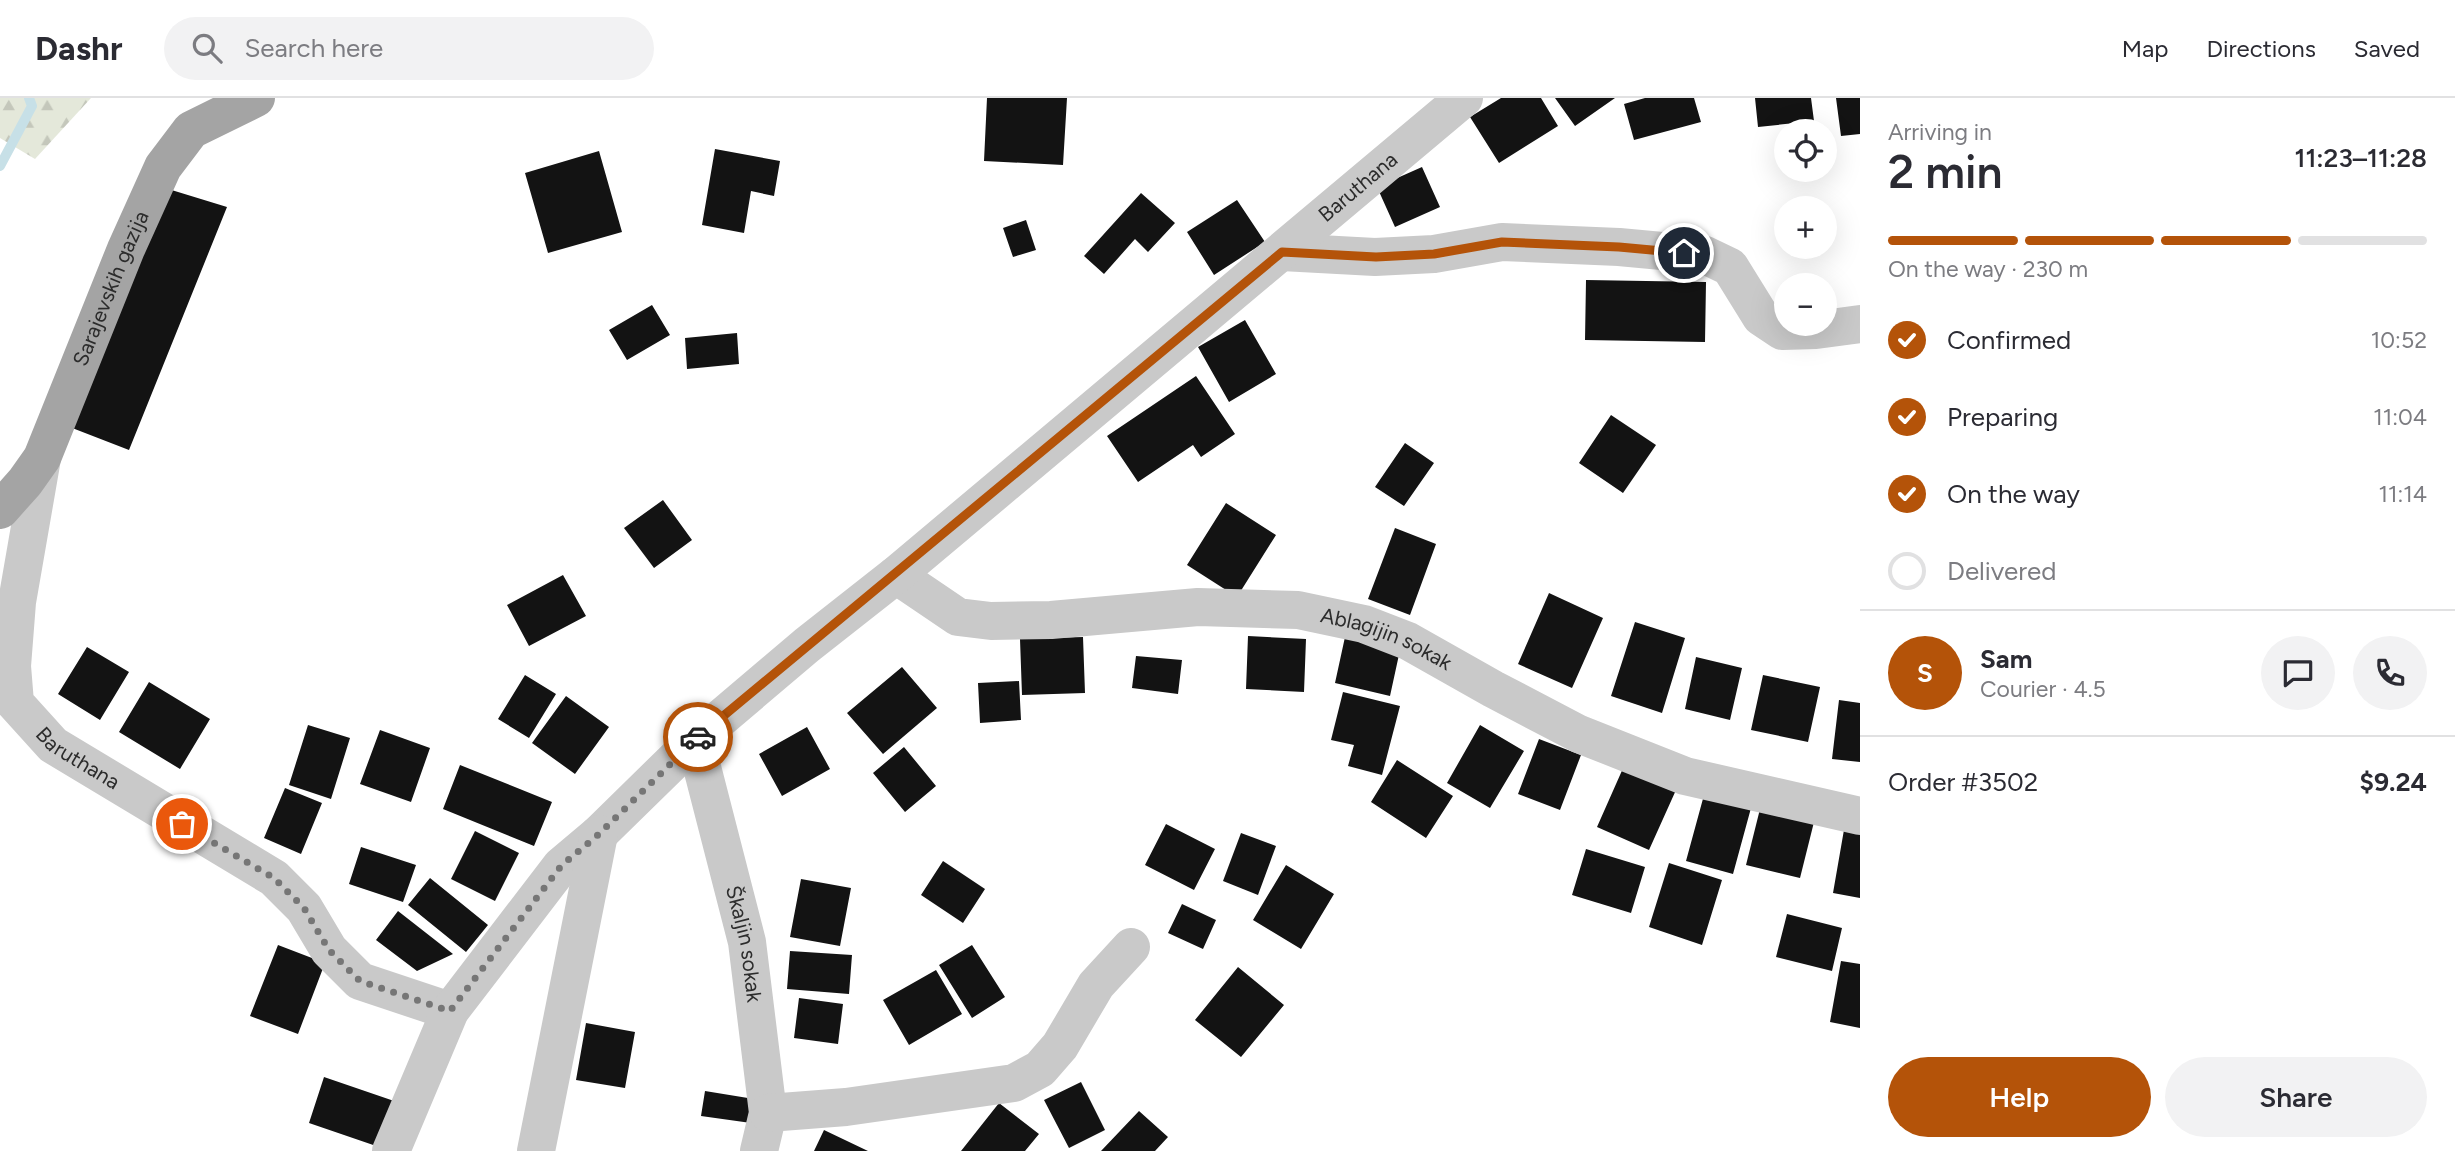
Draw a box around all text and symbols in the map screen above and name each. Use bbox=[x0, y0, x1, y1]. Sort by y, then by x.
search box bbox=[164, 17, 654, 80]
text: Dashr bbox=[35, 29, 122, 68]
icon: search bbox=[188, 29, 226, 67]
text: Search here bbox=[244, 32, 383, 64]
text: Map bbox=[2122, 34, 2168, 63]
text: Directions bbox=[2206, 34, 2316, 63]
text: Saved bbox=[2354, 34, 2420, 63]
text: Arriving in bbox=[1888, 118, 1992, 146]
map controls bbox=[1774, 119, 1837, 336]
button: locate bbox=[1774, 119, 1837, 182]
text: 11:23–11:28 bbox=[2295, 142, 2427, 174]
text: 2 min bbox=[1888, 144, 2003, 200]
street label: Baruthana bbox=[1313, 146, 1402, 227]
button: + bbox=[1774, 196, 1837, 259]
street label: Sarajevskih gazija bbox=[67, 207, 154, 369]
pin bbox=[1654, 223, 1714, 283]
icon: home bbox=[1665, 234, 1703, 272]
text: On the way · 230 m bbox=[1888, 255, 2088, 283]
button: − bbox=[1774, 273, 1837, 336]
icon: check bbox=[1888, 321, 1926, 359]
text: Confirmed bbox=[1947, 324, 2071, 356]
text: 10:52 bbox=[2371, 326, 2427, 354]
icon: check bbox=[1888, 398, 1926, 436]
text: Preparing bbox=[1947, 401, 2058, 433]
text: 11:04 bbox=[2373, 403, 2427, 431]
icon: check bbox=[1888, 475, 1926, 513]
text: On the way bbox=[1947, 478, 2080, 510]
text: 11:14 bbox=[2378, 480, 2427, 508]
text: Delivered bbox=[1947, 555, 2056, 587]
street label: Ablagijin sokak bbox=[1319, 602, 1457, 676]
button: chat bbox=[2261, 636, 2335, 710]
button: phone bbox=[2353, 636, 2427, 710]
text: Sam bbox=[1980, 643, 2032, 675]
text: S bbox=[1917, 657, 1933, 689]
text: Courier · 4.5 bbox=[1980, 675, 2106, 703]
courier bbox=[663, 702, 733, 772]
icon: car bbox=[679, 718, 717, 756]
street label: Baruthana bbox=[31, 722, 124, 794]
text: Order #3502 bbox=[1888, 766, 2038, 798]
text: $9.24 bbox=[2360, 766, 2427, 798]
pin bbox=[152, 794, 212, 854]
icon: bag bbox=[163, 805, 201, 843]
street label: Škaljin sokak bbox=[721, 883, 767, 1004]
button: Help bbox=[1888, 1057, 2151, 1137]
button: Share bbox=[2165, 1057, 2427, 1137]

